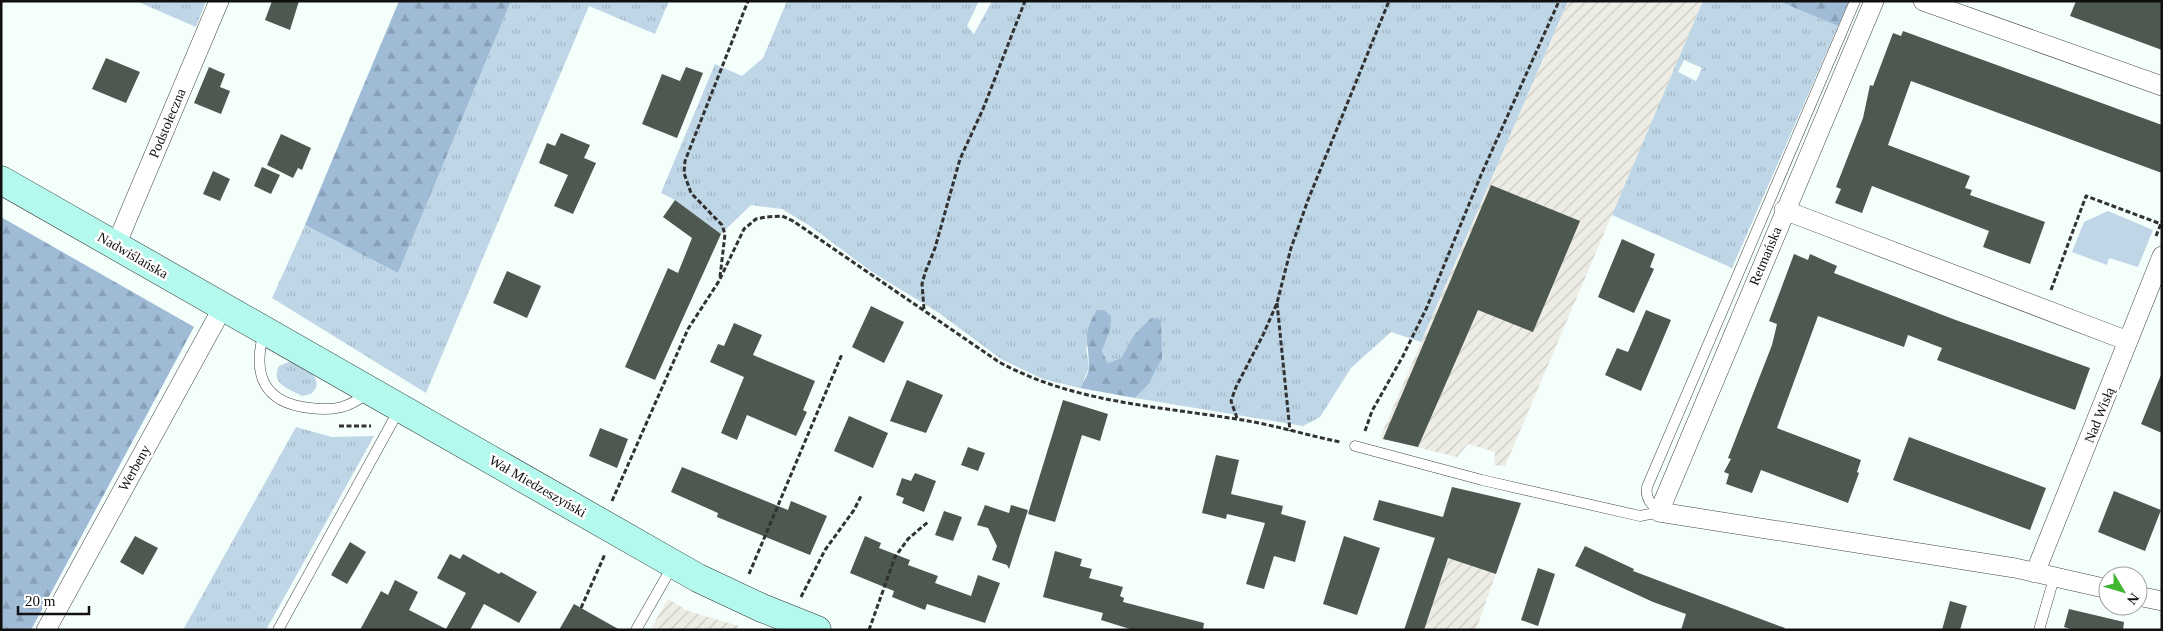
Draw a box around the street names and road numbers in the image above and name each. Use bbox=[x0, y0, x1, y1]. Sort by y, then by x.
street label: Podstołeczna bbox=[146, 86, 189, 160]
street label: Retmańska bbox=[1746, 224, 1785, 288]
street label: Nadwiślańska bbox=[95, 229, 171, 282]
street label: Nad Wisłą bbox=[2082, 384, 2118, 445]
street label: Werbeny bbox=[116, 443, 153, 494]
street label: Wał Miedzeszyński bbox=[487, 453, 589, 520]

